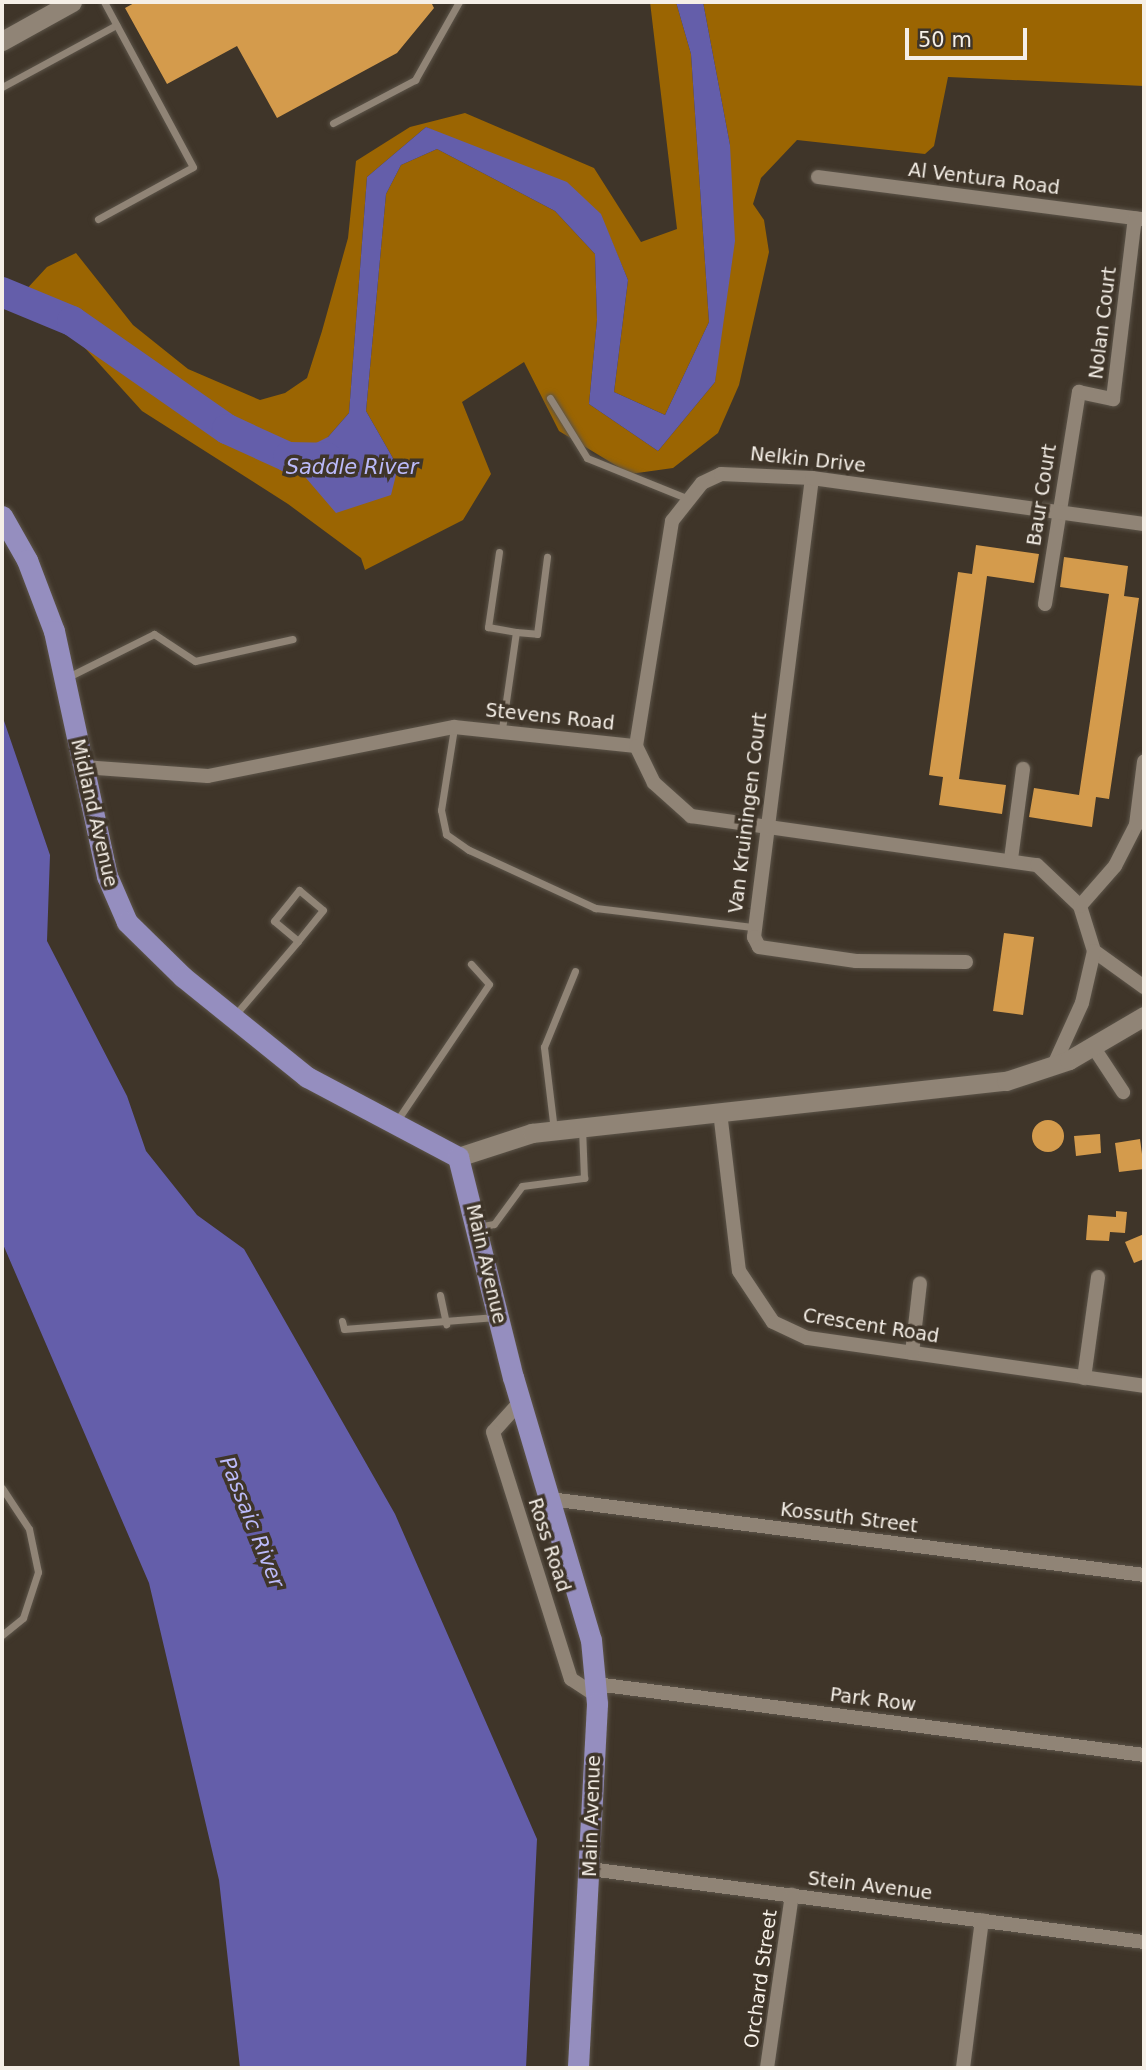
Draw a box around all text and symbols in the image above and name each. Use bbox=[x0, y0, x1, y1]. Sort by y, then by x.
scale bar bbox=[908, 14, 1030, 58]
text: 50 m bbox=[918, 28, 972, 52]
street label: Al Ventura Road bbox=[907, 158, 1061, 200]
street label: Nolan Court bbox=[1085, 266, 1121, 380]
street label: Baur Court bbox=[1023, 442, 1061, 548]
street label: Nelkin Drive bbox=[749, 443, 867, 477]
water label: Saddle River bbox=[286, 454, 418, 480]
street label: Stevens Road bbox=[484, 699, 616, 735]
street label: Van Kruiningen Court bbox=[724, 711, 772, 915]
street label: Midland Avenue bbox=[66, 737, 122, 889]
street label: Main Avenue bbox=[461, 1202, 511, 1326]
street label: Crescent Road bbox=[801, 1304, 941, 1348]
water label: Passaic River bbox=[214, 1453, 290, 1591]
street label: Ross Road bbox=[523, 1495, 575, 1595]
street label: Kossuth Street bbox=[779, 1498, 919, 1538]
street label: Park Row bbox=[829, 1683, 917, 1717]
street label: Main Avenue bbox=[578, 1755, 606, 1877]
street label: Stein Avenue bbox=[807, 1867, 933, 1905]
street label: Orchard Street bbox=[740, 1908, 782, 2050]

